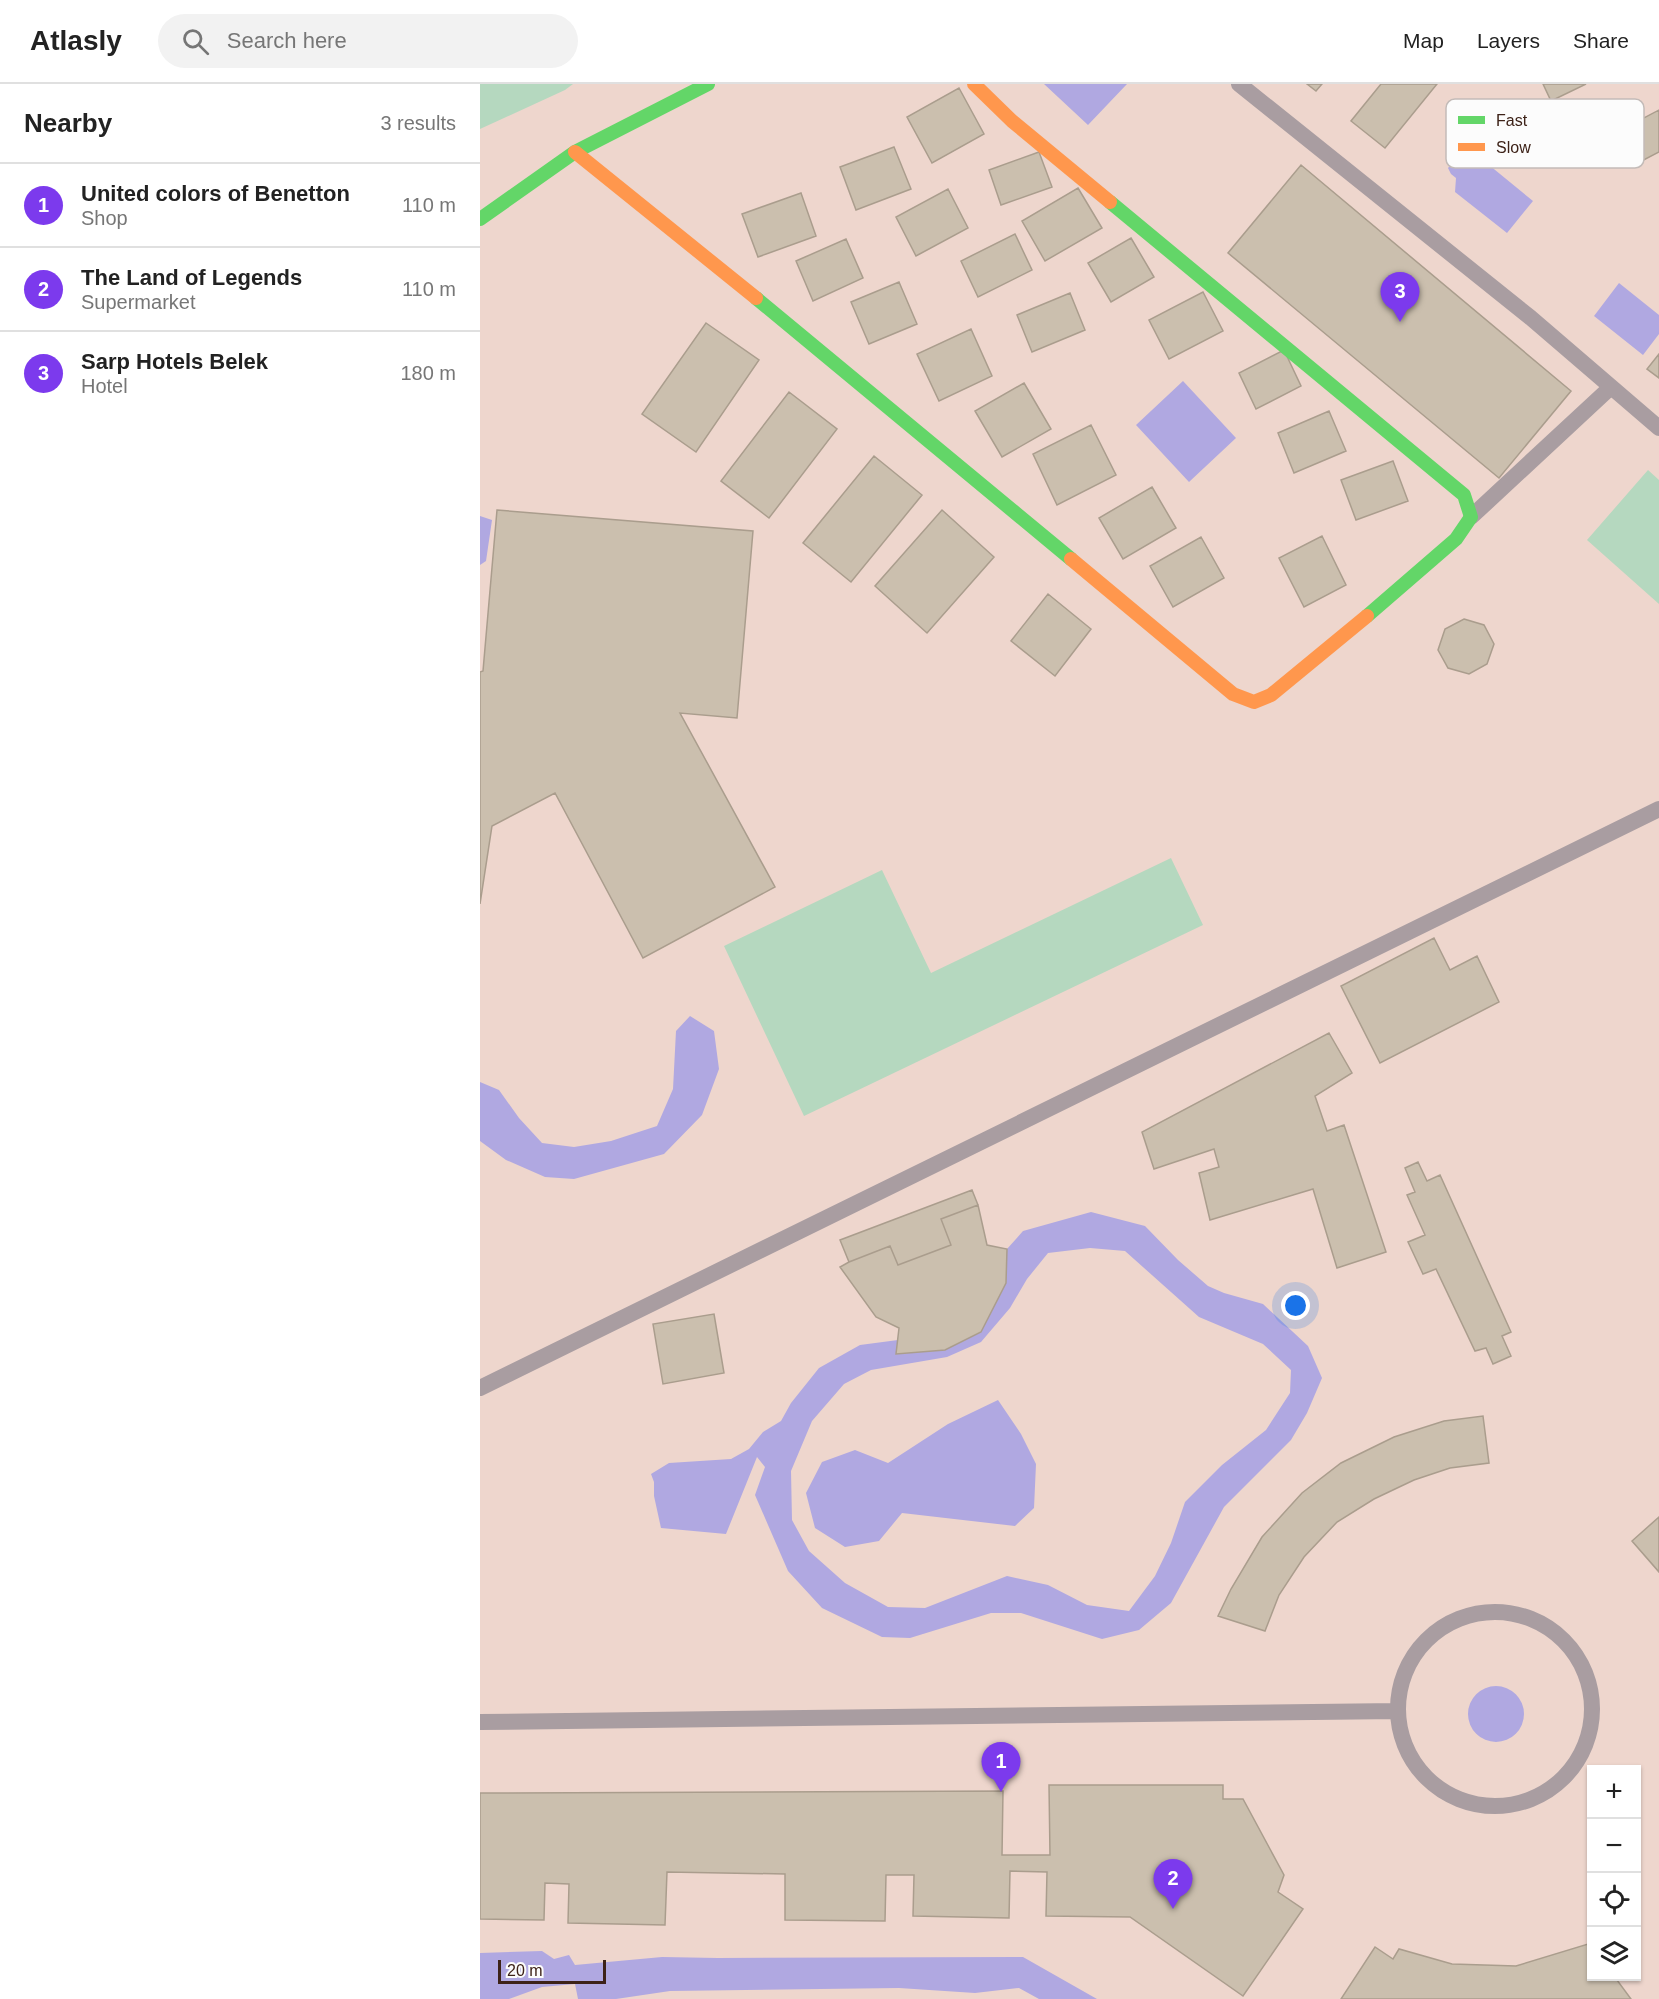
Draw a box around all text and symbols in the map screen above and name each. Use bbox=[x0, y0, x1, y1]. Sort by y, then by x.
search box bbox=[158, 14, 578, 68]
text: Atlasly bbox=[30, 25, 122, 56]
icon: search bbox=[179, 25, 212, 58]
text: Search here bbox=[227, 28, 347, 53]
text: Map bbox=[1403, 29, 1444, 52]
text: Layers bbox=[1477, 29, 1540, 52]
text: Share bbox=[1573, 29, 1629, 52]
legend bbox=[1446, 99, 1644, 168]
text: Nearby bbox=[24, 108, 112, 138]
text: 3 results bbox=[380, 112, 456, 134]
text: Fast bbox=[1496, 112, 1528, 129]
text: Slow bbox=[1496, 139, 1531, 156]
text: United colors of Benetton bbox=[81, 181, 350, 206]
text: 1 bbox=[38, 194, 49, 216]
text: 110 m bbox=[402, 194, 456, 216]
text: Shop bbox=[81, 207, 128, 229]
text: The Land of Legends bbox=[81, 265, 302, 290]
pin: 3 bbox=[1380, 272, 1420, 322]
text: 2 bbox=[38, 278, 49, 300]
text: 110 m bbox=[402, 278, 456, 300]
text: Supermarket bbox=[81, 291, 196, 313]
text: Sarp Hotels Belek bbox=[81, 349, 268, 374]
text: 3 bbox=[38, 362, 49, 384]
text: 180 m bbox=[400, 362, 456, 384]
text: Hotel bbox=[81, 375, 128, 397]
your location bbox=[1281, 1291, 1310, 1320]
pin: 1 bbox=[982, 1742, 1020, 1792]
map controls bbox=[1587, 1765, 1641, 1981]
button: + bbox=[1587, 1765, 1641, 1819]
button: − bbox=[1587, 1819, 1641, 1873]
pin: 2 bbox=[1154, 1860, 1192, 1909]
button: locate bbox=[1587, 1873, 1641, 1927]
button: layers bbox=[1587, 1927, 1641, 1981]
scale bar bbox=[498, 1957, 606, 1984]
text: 20 m bbox=[507, 1962, 543, 1979]

